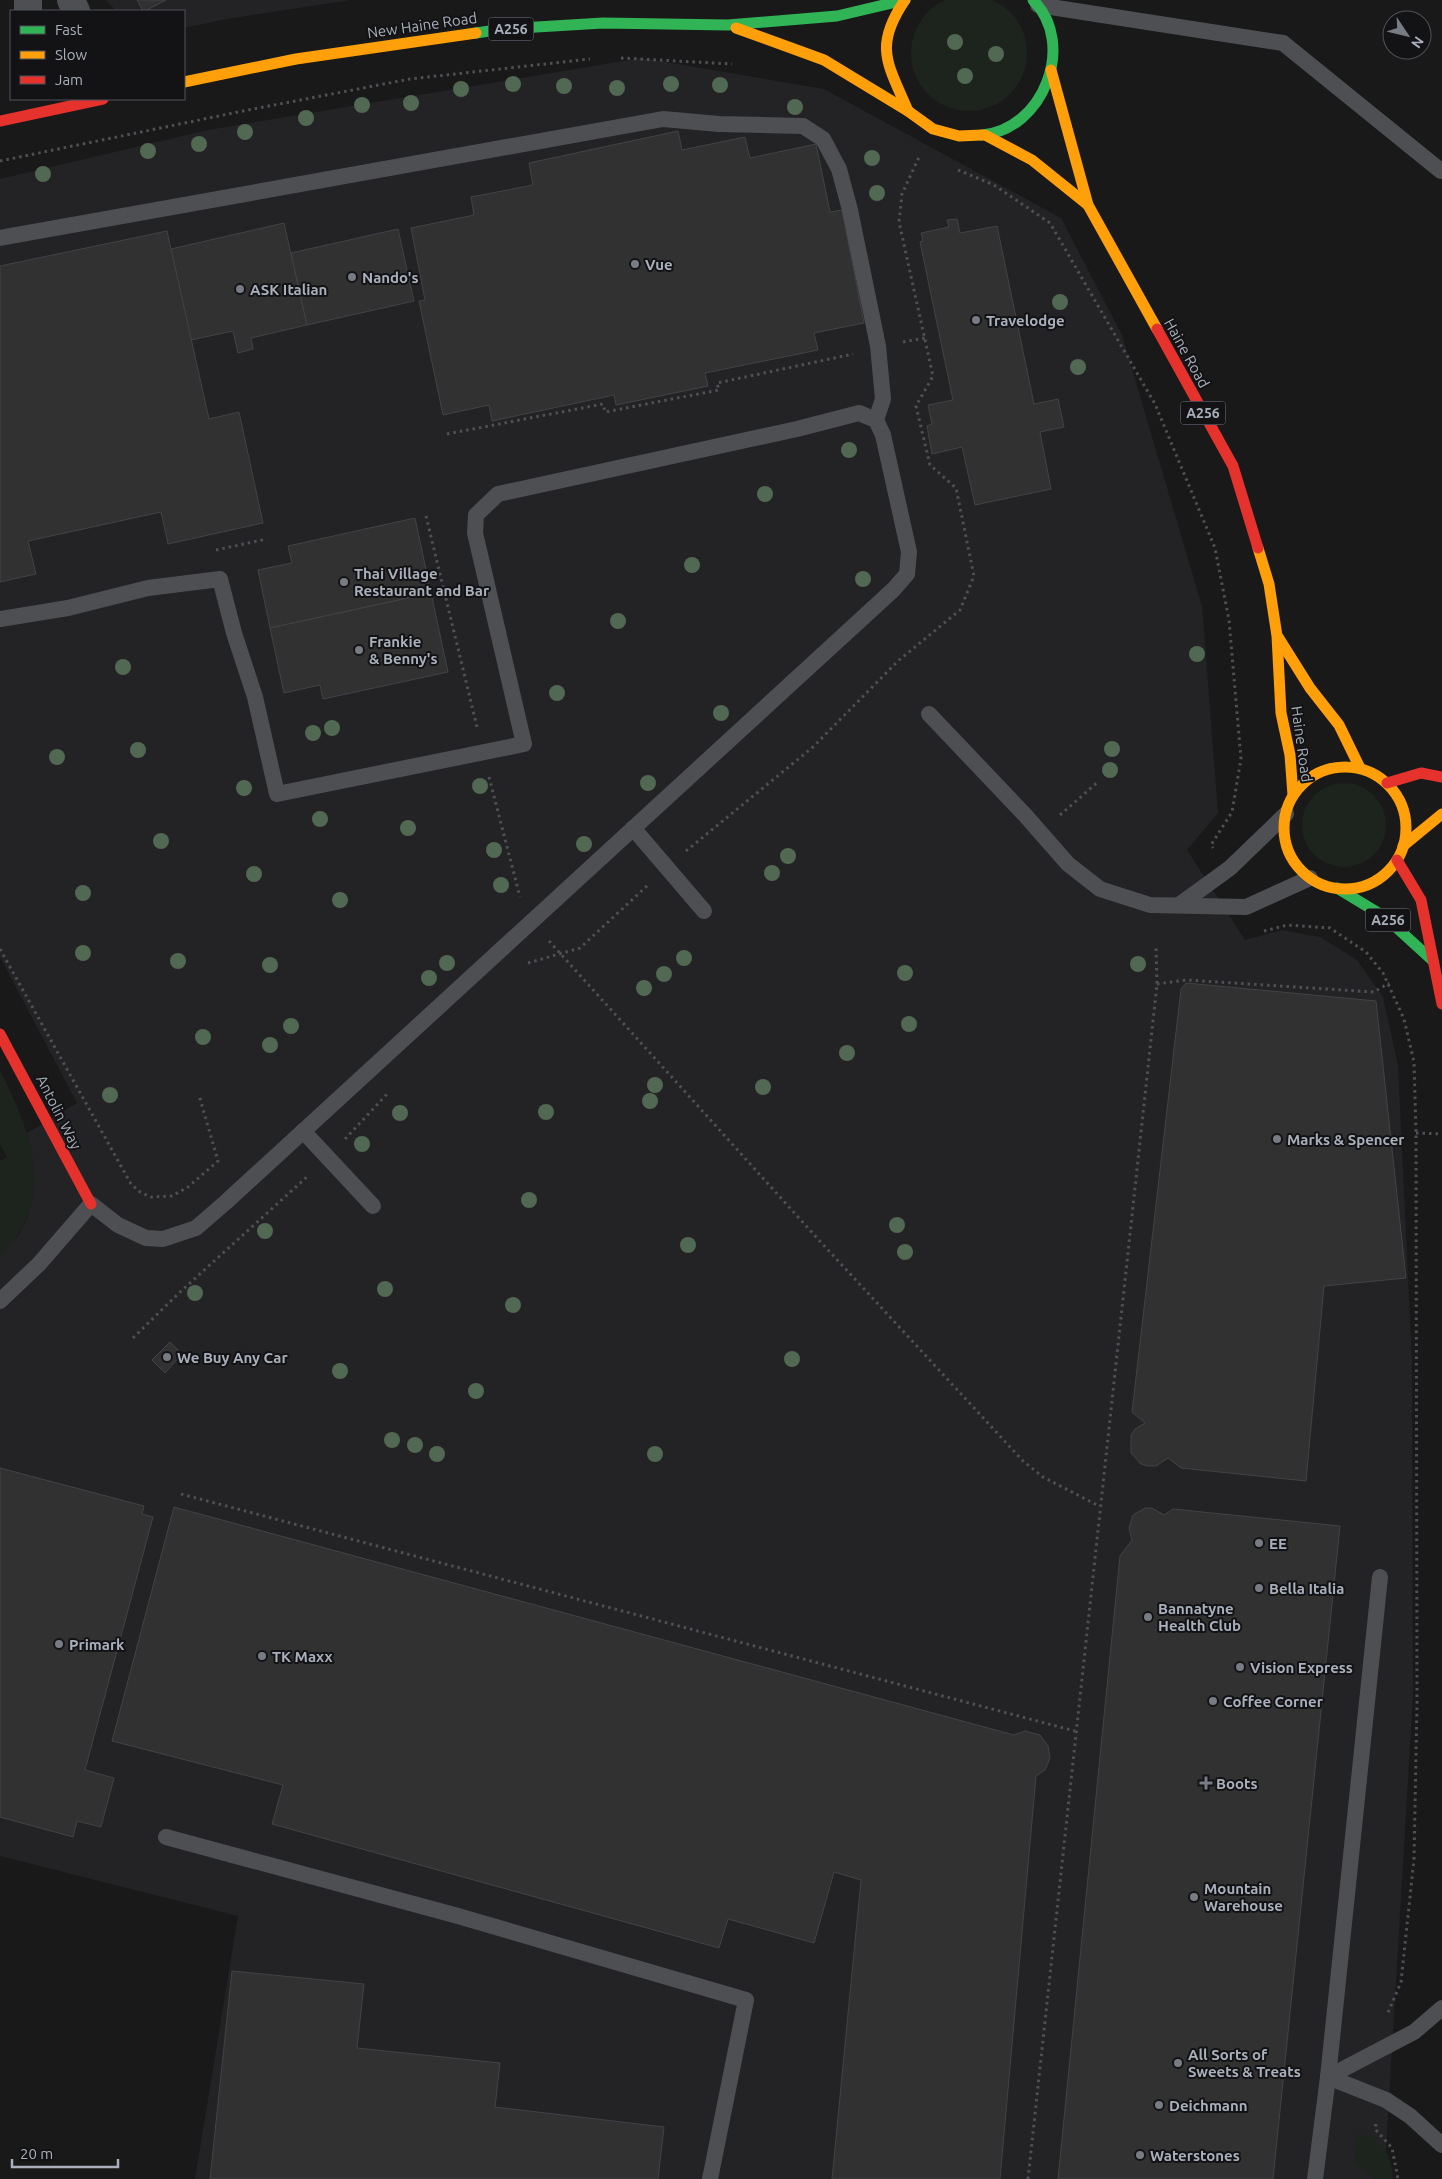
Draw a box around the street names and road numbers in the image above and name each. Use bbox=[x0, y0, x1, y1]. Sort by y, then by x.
street label: New Haine Road bbox=[366, 9, 478, 41]
road number: A256 bbox=[488, 18, 534, 40]
street label: Haine Road bbox=[1161, 315, 1213, 391]
road number: A256 bbox=[1180, 402, 1226, 424]
street label: Haine Road bbox=[1288, 705, 1316, 783]
road number: A256 bbox=[1366, 908, 1410, 932]
street label: Antolin Way bbox=[33, 1072, 85, 1152]

